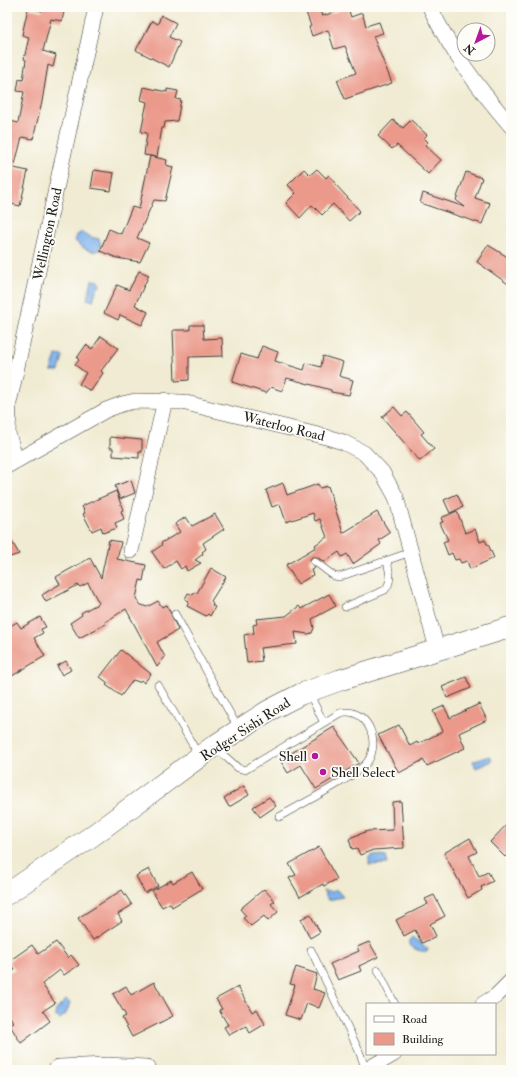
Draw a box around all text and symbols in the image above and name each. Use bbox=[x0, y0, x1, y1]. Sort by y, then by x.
north arrow bbox=[456, 22, 496, 62]
text: N bbox=[461, 40, 479, 58]
street label: Wellington Road bbox=[29, 186, 66, 283]
street label: Waterloo Road bbox=[240, 408, 327, 445]
street label: Rodger Sishi Road bbox=[197, 694, 294, 765]
place label: Shell bbox=[279, 748, 307, 765]
marker: Shell bbox=[310, 751, 320, 761]
place label: Shell Select bbox=[331, 764, 396, 781]
marker: Shell Select bbox=[318, 767, 328, 777]
legend bbox=[366, 1003, 496, 1055]
text: Road bbox=[402, 1012, 427, 1027]
text: Building bbox=[402, 1032, 445, 1047]

